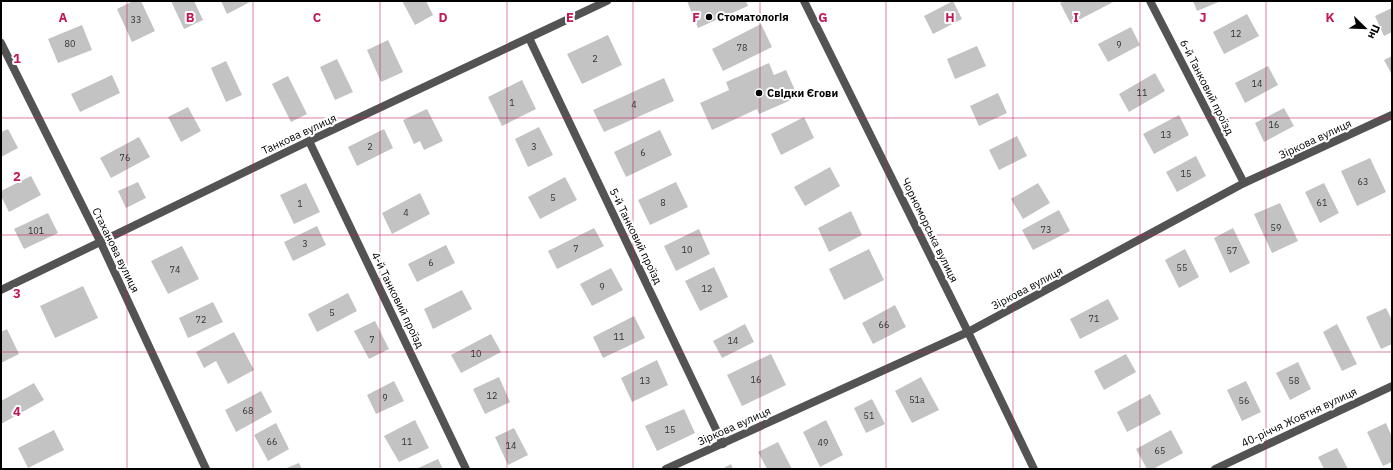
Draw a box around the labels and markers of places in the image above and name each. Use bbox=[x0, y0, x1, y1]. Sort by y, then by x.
place label: Стоматологія bbox=[717, 10, 789, 24]
marker: Стоматологія bbox=[704, 12, 714, 22]
place label: Свідки Єгови bbox=[767, 86, 838, 100]
marker: Свідки Єгови bbox=[754, 88, 764, 98]

